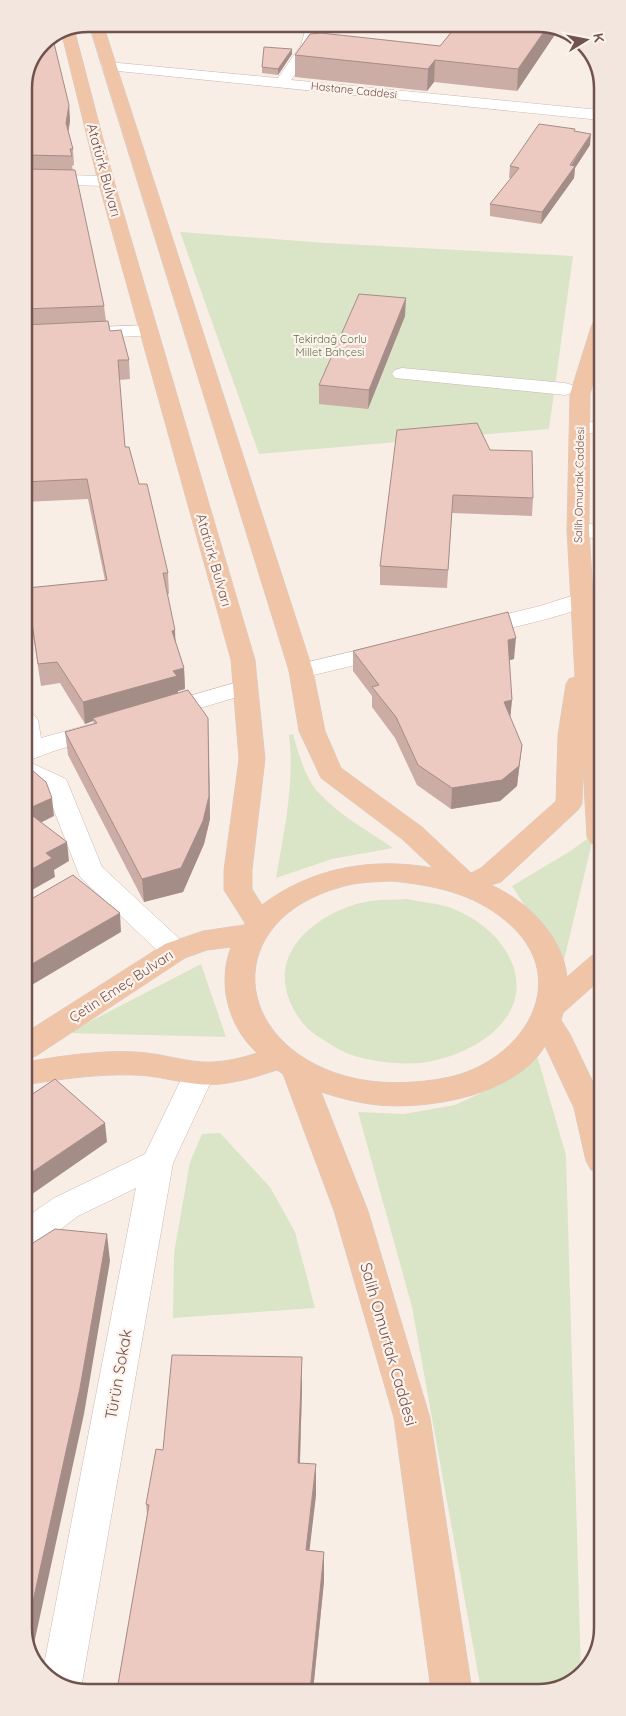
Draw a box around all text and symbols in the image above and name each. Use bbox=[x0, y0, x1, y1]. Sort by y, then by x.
north arrow bbox=[561, 15, 611, 65]
text: K bbox=[589, 32, 608, 44]
street label: Hastane Caddesi bbox=[310, 79, 398, 101]
street label: Atatürk Bulvarı bbox=[83, 121, 125, 219]
park label: Tekirdağ Çorlu Millet Bahçesi bbox=[293, 332, 367, 359]
street label: Salih Omurtak Caddesi bbox=[571, 427, 587, 543]
street label: Atatürk Bulvarı bbox=[192, 511, 236, 609]
street label: Çetin Emeç Bulvarı bbox=[66, 946, 176, 1026]
street label: Salih Omurtak Caddesi bbox=[356, 1260, 422, 1428]
street label: Türün Sokak bbox=[100, 1327, 136, 1421]

